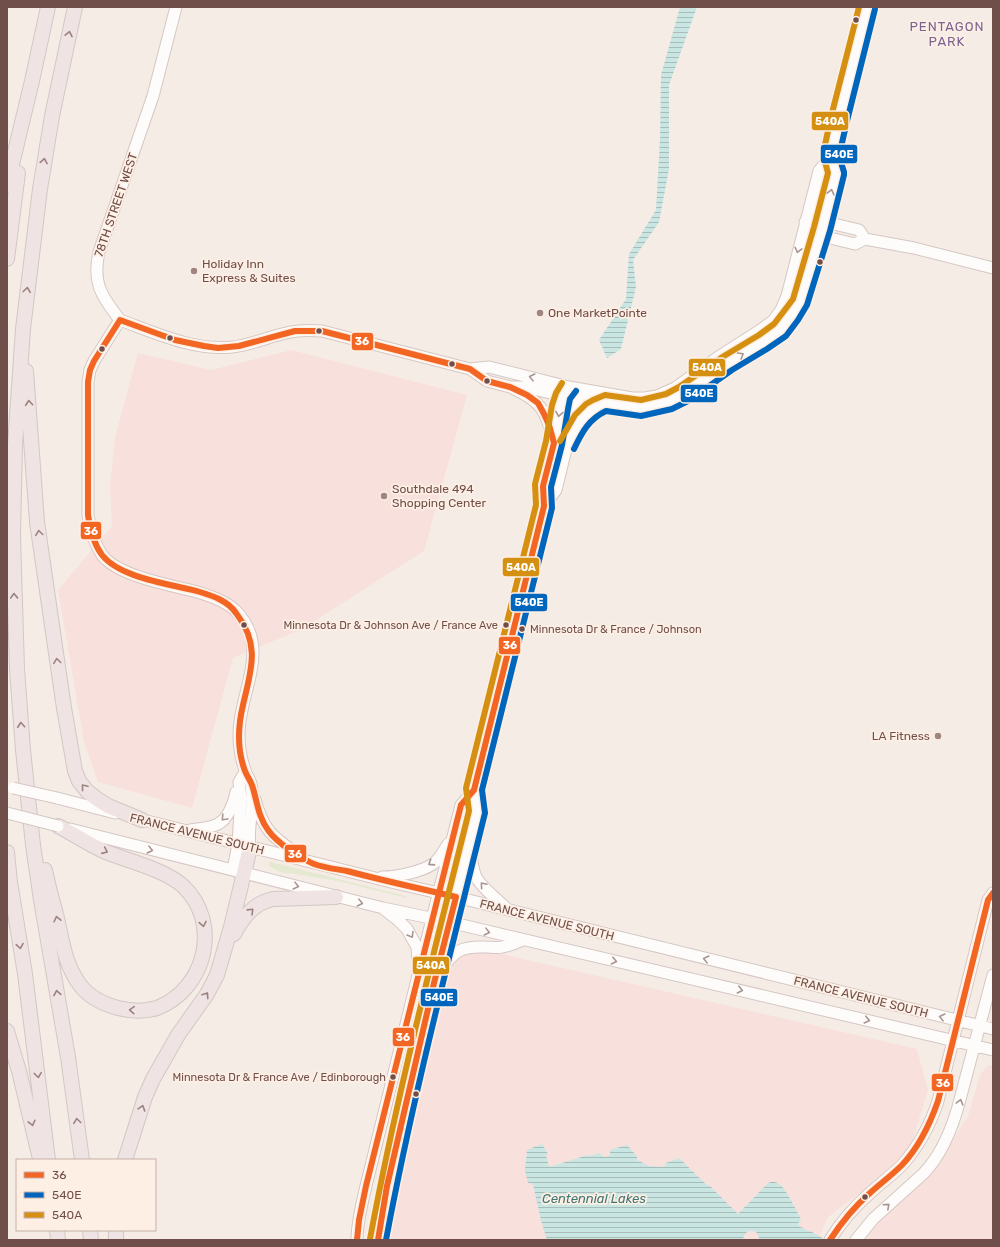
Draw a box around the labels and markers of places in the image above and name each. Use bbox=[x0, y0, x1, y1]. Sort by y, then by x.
unlabelled marker bbox=[851, 15, 861, 25]
place label: Holiday Inn Express & Suites bbox=[202, 257, 296, 285]
unlabelled marker bbox=[815, 257, 825, 267]
marker: Holiday Inn Express & Suites bbox=[189, 266, 199, 276]
place label: One MarketPointe bbox=[548, 306, 647, 320]
marker: One MarketPointe bbox=[535, 308, 545, 318]
unlabelled marker bbox=[314, 326, 324, 336]
unlabelled marker bbox=[165, 333, 175, 343]
unlabelled marker bbox=[97, 344, 107, 354]
unlabelled marker bbox=[447, 359, 457, 369]
unlabelled marker bbox=[482, 376, 492, 386]
place label: Southdale 494 Shopping Center bbox=[392, 482, 487, 510]
marker: Southdale 494 Shopping Center bbox=[379, 491, 389, 501]
place label: Minnesota Dr & Johnson Ave / France Ave bbox=[283, 619, 498, 632]
unlabelled marker bbox=[239, 620, 249, 630]
marker: Minnesota Dr & Johnson Ave / France Ave bbox=[501, 620, 511, 630]
place label: Minnesota Dr & France / Johnson bbox=[530, 623, 702, 636]
marker: Minnesota Dr & France / Johnson bbox=[517, 624, 527, 634]
place label: LA Fitness bbox=[872, 729, 930, 743]
marker: LA Fitness bbox=[933, 731, 943, 741]
place label: Minnesota Dr & France Ave / Edinborough bbox=[173, 1071, 386, 1084]
marker: Minnesota Dr & France Ave / Edinborough bbox=[388, 1072, 398, 1082]
unlabelled marker bbox=[411, 1089, 421, 1099]
unlabelled marker bbox=[860, 1192, 870, 1202]

